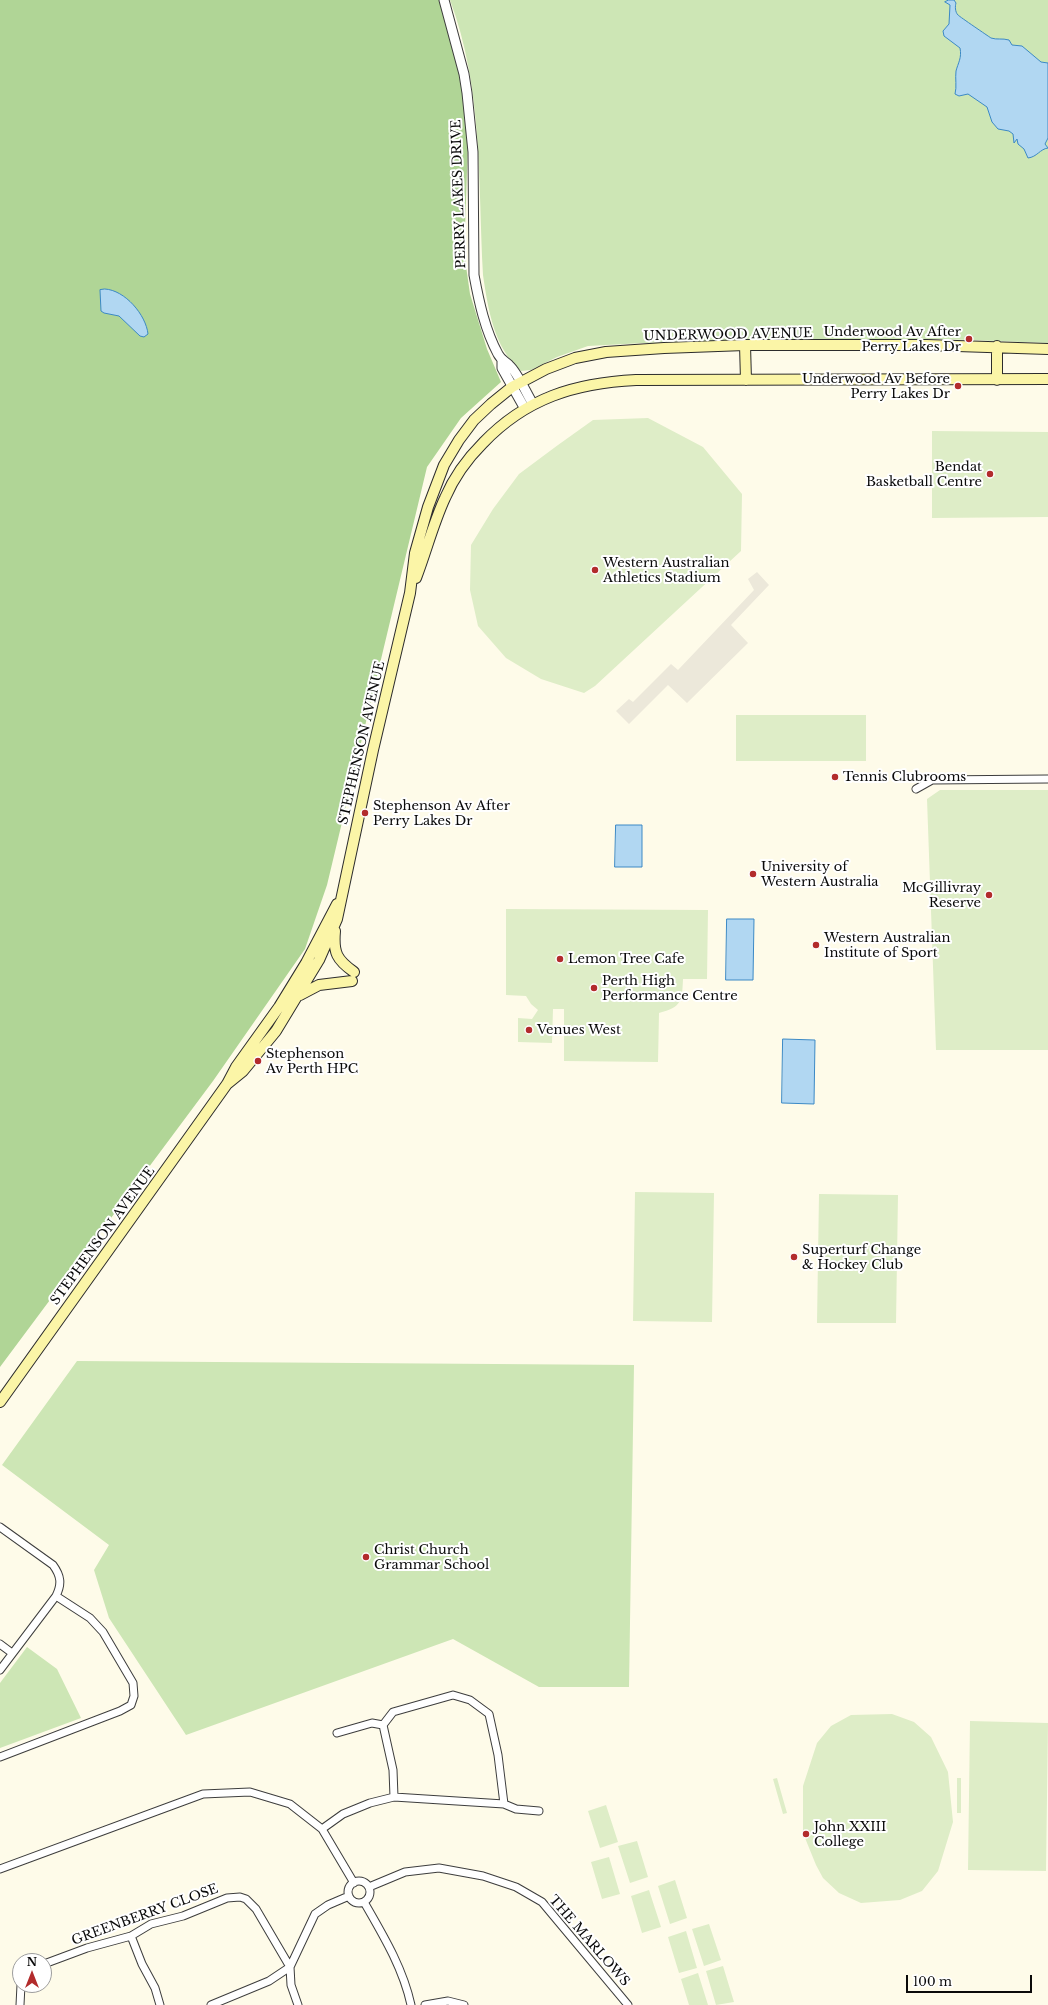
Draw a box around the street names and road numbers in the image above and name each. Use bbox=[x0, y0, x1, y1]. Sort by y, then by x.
street label: PERRY LAKES DRIVE bbox=[449, 119, 469, 269]
street label: UNDERWOOD AVENUE bbox=[643, 326, 813, 344]
street label: STEPHENSON AVENUE bbox=[336, 660, 388, 826]
street label: STEPHENSON AVENUE bbox=[48, 1164, 158, 1308]
street label: GREENBERRY CLOSE bbox=[70, 1881, 220, 1949]
street label: THE MARLOWS bbox=[545, 1893, 633, 1989]

